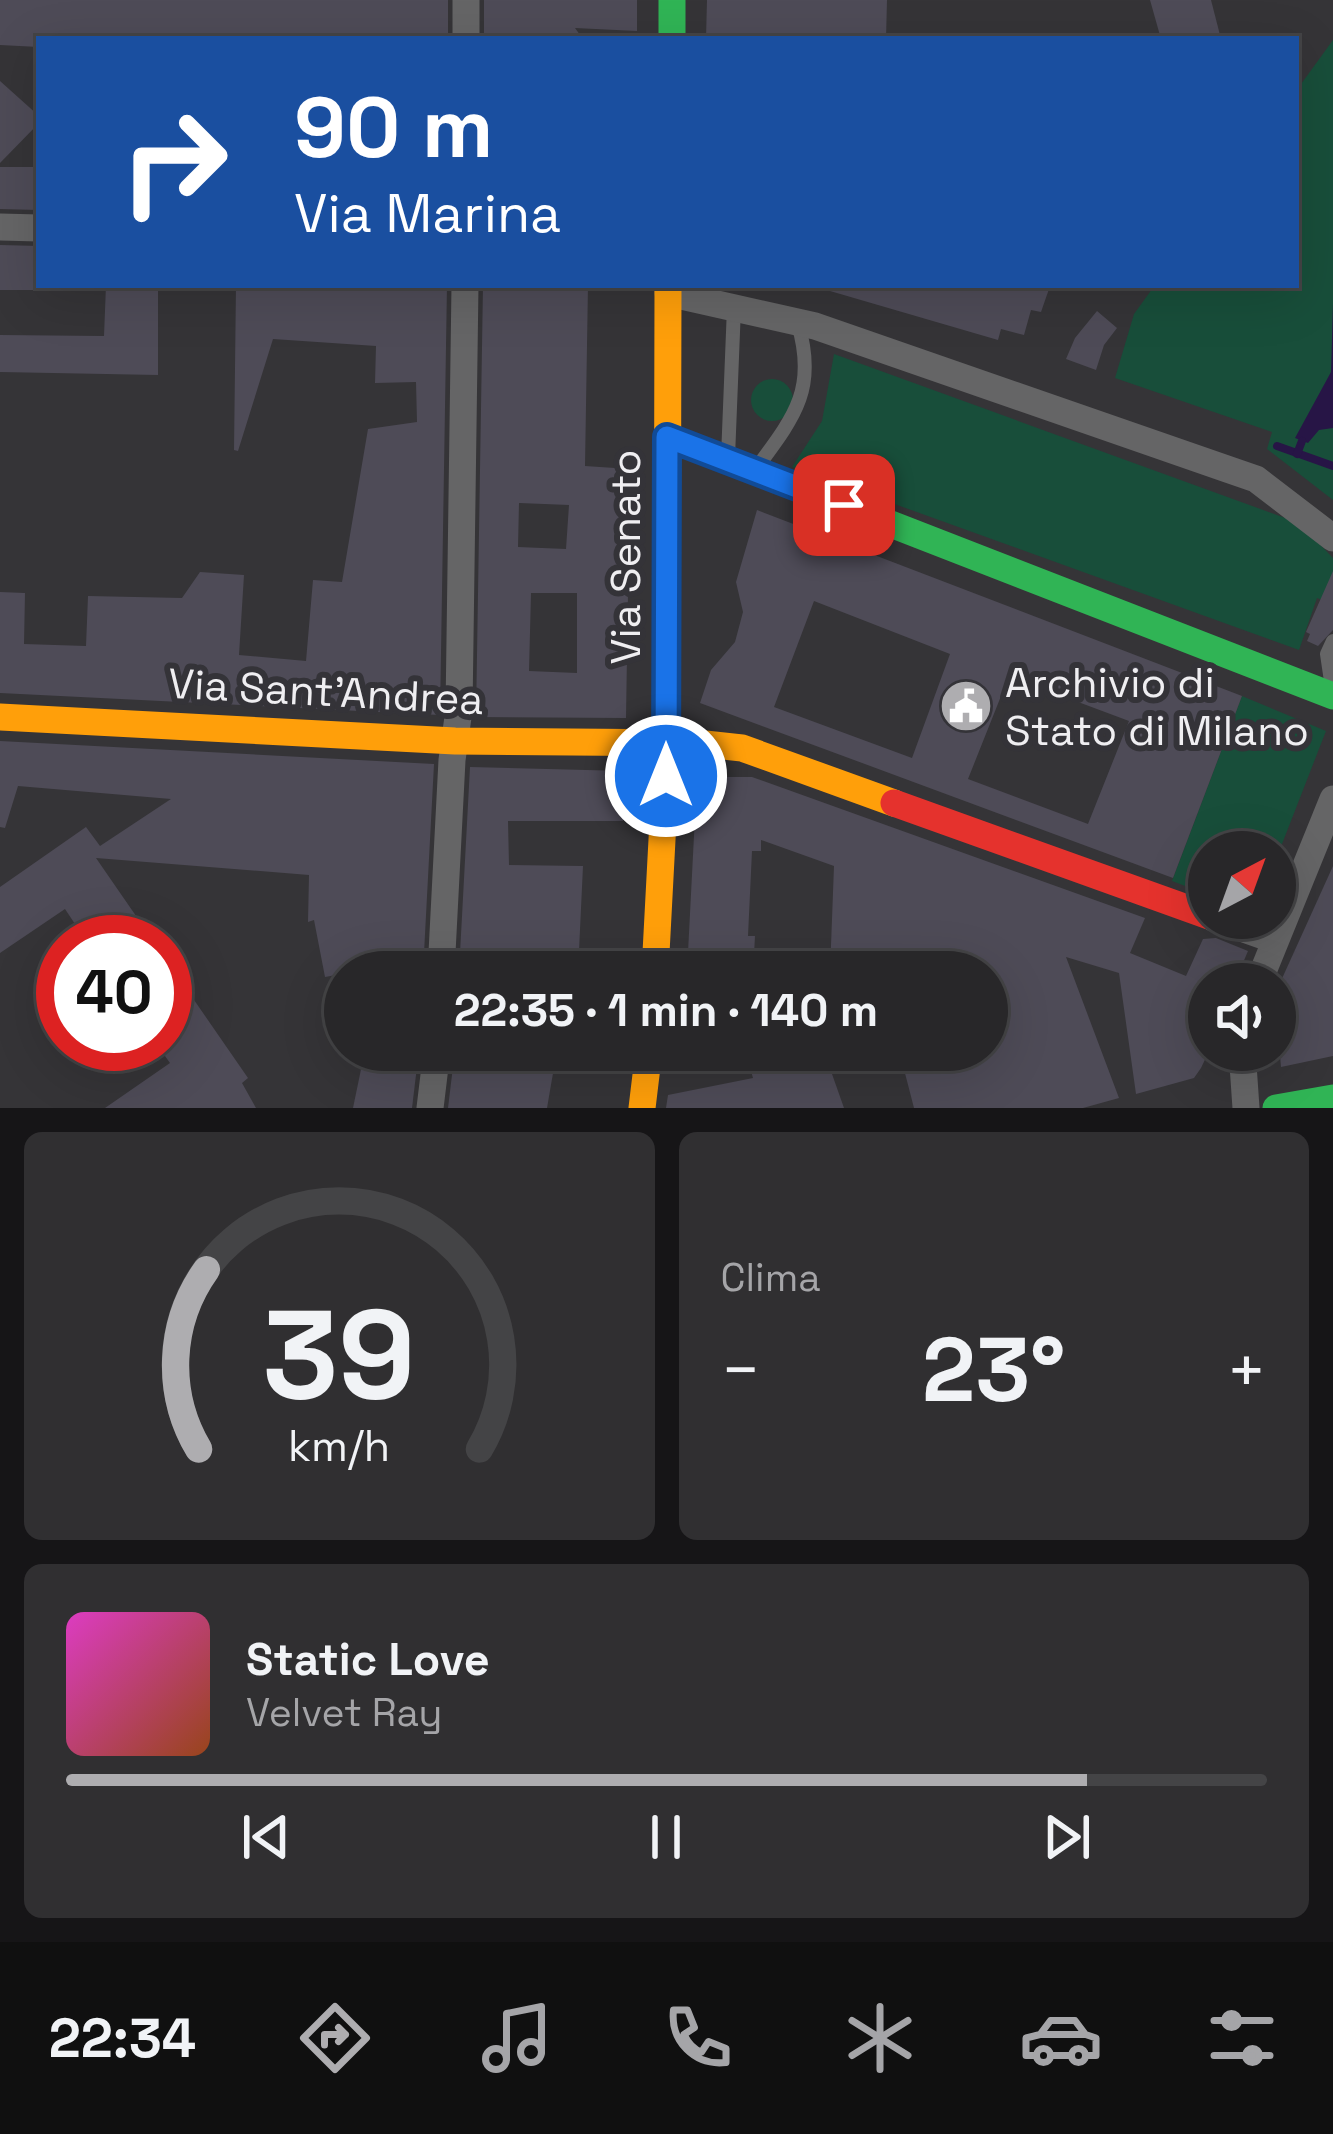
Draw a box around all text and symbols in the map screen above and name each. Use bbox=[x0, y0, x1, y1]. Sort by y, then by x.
text: 90 m bbox=[294, 74, 493, 182]
icon: right bbox=[96, 84, 252, 240]
text: Via Marina bbox=[294, 179, 561, 248]
street label: Via Senato bbox=[599, 450, 652, 664]
pin bbox=[793, 454, 895, 556]
icon: arrive bbox=[811, 472, 877, 538]
place label: Archivio di Stato di Milano bbox=[1005, 656, 1309, 757]
street label: Via Sant'Andrea bbox=[167, 657, 485, 726]
public building icon: Archivio di Stato di Milano bbox=[938, 678, 994, 734]
position arrow bbox=[603, 713, 729, 839]
north arrow bbox=[1188, 831, 1296, 939]
map controls bbox=[1188, 831, 1296, 1071]
speed limit sign: 40 bbox=[36, 915, 192, 1071]
button: sound bbox=[1188, 963, 1296, 1071]
text: 22:35 · 1 min · 140 m bbox=[454, 982, 878, 1039]
text: Clima bbox=[721, 1253, 821, 1302]
text: 39 bbox=[263, 1275, 416, 1434]
text: 23° bbox=[922, 1312, 1066, 1427]
text: − bbox=[721, 1328, 761, 1412]
text: + bbox=[1226, 1328, 1267, 1412]
text: km/h bbox=[288, 1419, 390, 1474]
text: Static Love bbox=[246, 1631, 490, 1688]
text: Velvet Ray bbox=[246, 1688, 442, 1737]
icon: previous bbox=[233, 1804, 299, 1870]
icon: pause bbox=[633, 1804, 699, 1870]
icon: next bbox=[1034, 1804, 1100, 1870]
icon: directions bbox=[293, 1996, 377, 2080]
icon: music bbox=[475, 1996, 559, 2080]
icon: phone bbox=[656, 1996, 740, 2080]
icon: climate bbox=[838, 1996, 922, 2080]
icon: car bbox=[1019, 1996, 1103, 2080]
icon: filters bbox=[1200, 1996, 1284, 2080]
text: 22:34 bbox=[49, 2004, 196, 2073]

